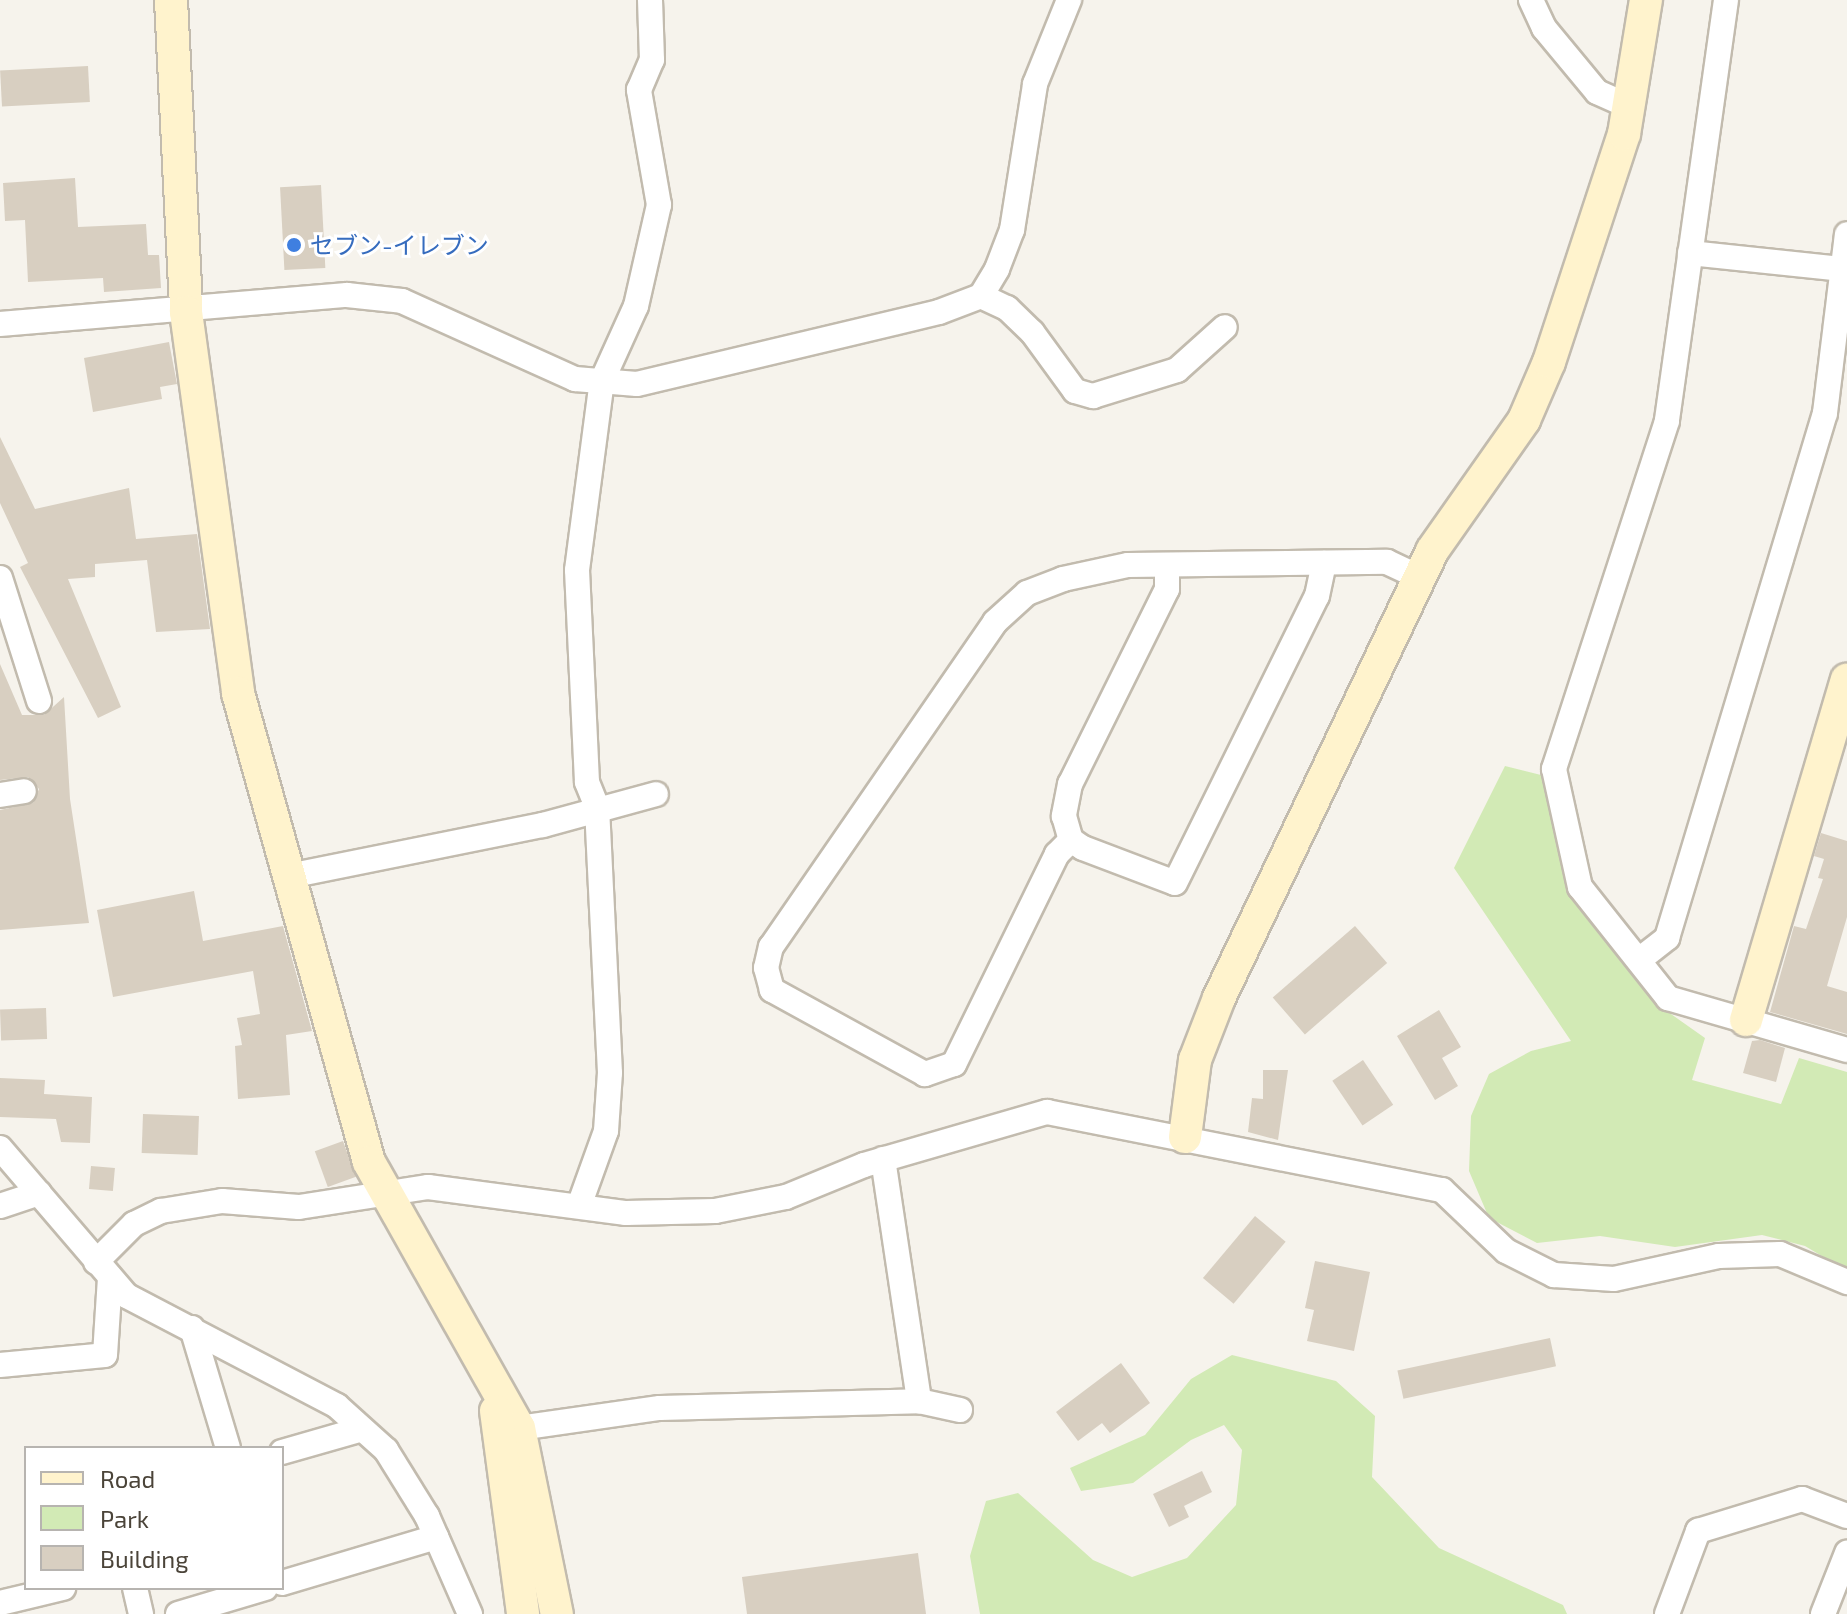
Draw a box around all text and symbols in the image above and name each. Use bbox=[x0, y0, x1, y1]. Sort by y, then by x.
place label: セブン-イレブン bbox=[310, 231, 489, 259]
marker: セブン-イレブン bbox=[285, 236, 303, 254]
legend bbox=[24, 1446, 284, 1590]
text: Road bbox=[100, 1464, 155, 1493]
text: Park bbox=[100, 1504, 149, 1533]
text: Building bbox=[100, 1544, 189, 1573]

